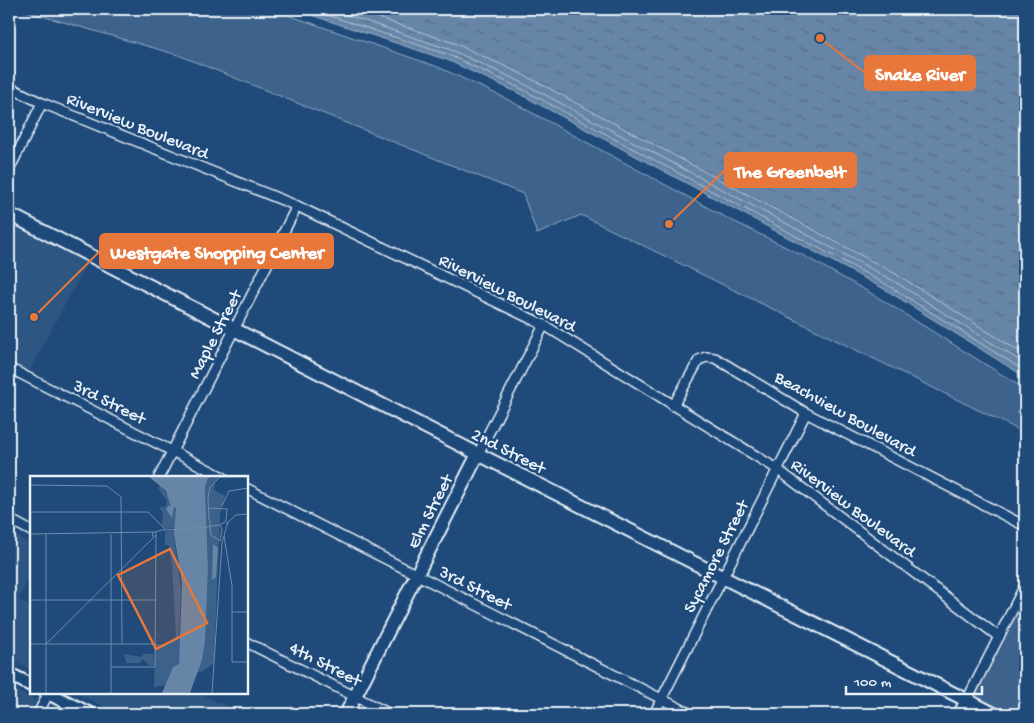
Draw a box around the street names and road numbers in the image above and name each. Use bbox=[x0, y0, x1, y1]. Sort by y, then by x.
street label: Riverview Boulevard bbox=[63, 89, 213, 166]
street label: Riverview Boulevard bbox=[435, 251, 580, 339]
street label: Maple Street bbox=[185, 286, 248, 383]
street label: Beachview Boulevard bbox=[769, 367, 921, 464]
street label: 3rd Street bbox=[68, 376, 150, 431]
street label: 2nd Street bbox=[467, 425, 550, 481]
street label: Riverview Boulevard bbox=[786, 455, 920, 564]
street label: Elm Street bbox=[404, 470, 460, 553]
street label: Sycamore Street bbox=[680, 496, 755, 617]
street label: 3rd Street bbox=[434, 562, 516, 617]
street label: 4th Street bbox=[285, 638, 366, 693]

